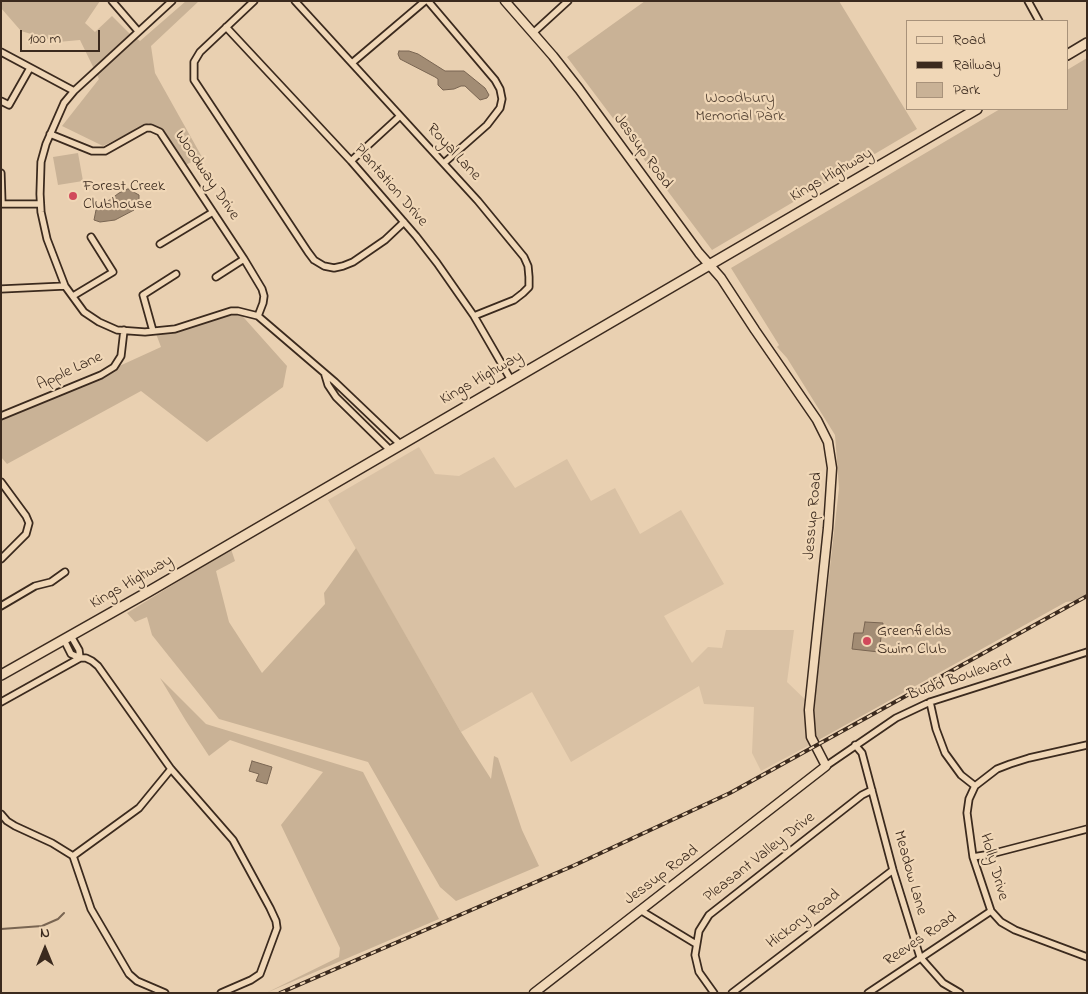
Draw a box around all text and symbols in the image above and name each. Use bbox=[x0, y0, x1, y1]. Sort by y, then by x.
scale bar bbox=[22, 20, 102, 52]
legend bbox=[906, 20, 1068, 110]
text: 100 m bbox=[28, 28, 61, 50]
text: Road bbox=[953, 29, 986, 51]
text: Railway bbox=[953, 54, 1001, 76]
text: Park bbox=[953, 79, 980, 101]
park label: Woodbury Memorial Park bbox=[695, 89, 785, 127]
street label: Jessup Road bbox=[608, 111, 676, 193]
street label: Royal Lane bbox=[422, 120, 484, 186]
street label: Woodway Drive bbox=[169, 128, 243, 224]
street label: Plantation Drive bbox=[349, 141, 431, 231]
street label: Kings Highway bbox=[787, 145, 877, 207]
place label: Forest Creek Clubhouse bbox=[83, 177, 165, 215]
marker: Forest Creek Clubhouse bbox=[67, 190, 79, 202]
street label: Apple Lane bbox=[34, 348, 106, 396]
street label: Kings Highway bbox=[437, 348, 527, 410]
street label: Jessup Road bbox=[801, 471, 827, 561]
street label: Kings Highway bbox=[87, 552, 177, 614]
place label: Greenfields Swim Club bbox=[877, 622, 952, 660]
marker: Greenfields Swim Club bbox=[861, 635, 873, 647]
street label: Budd Boulevard bbox=[905, 652, 1015, 706]
street label: Pleasant Valley Drive bbox=[701, 809, 819, 907]
street label: Meadow Lane bbox=[888, 829, 930, 917]
street label: Holly Drive bbox=[974, 831, 1012, 903]
street label: Jessup Road bbox=[621, 842, 703, 910]
street label: Hickory Road bbox=[763, 886, 845, 954]
street label: Reeves Road bbox=[881, 909, 961, 971]
text: N bbox=[40, 923, 50, 944]
north arrow bbox=[20, 924, 70, 974]

